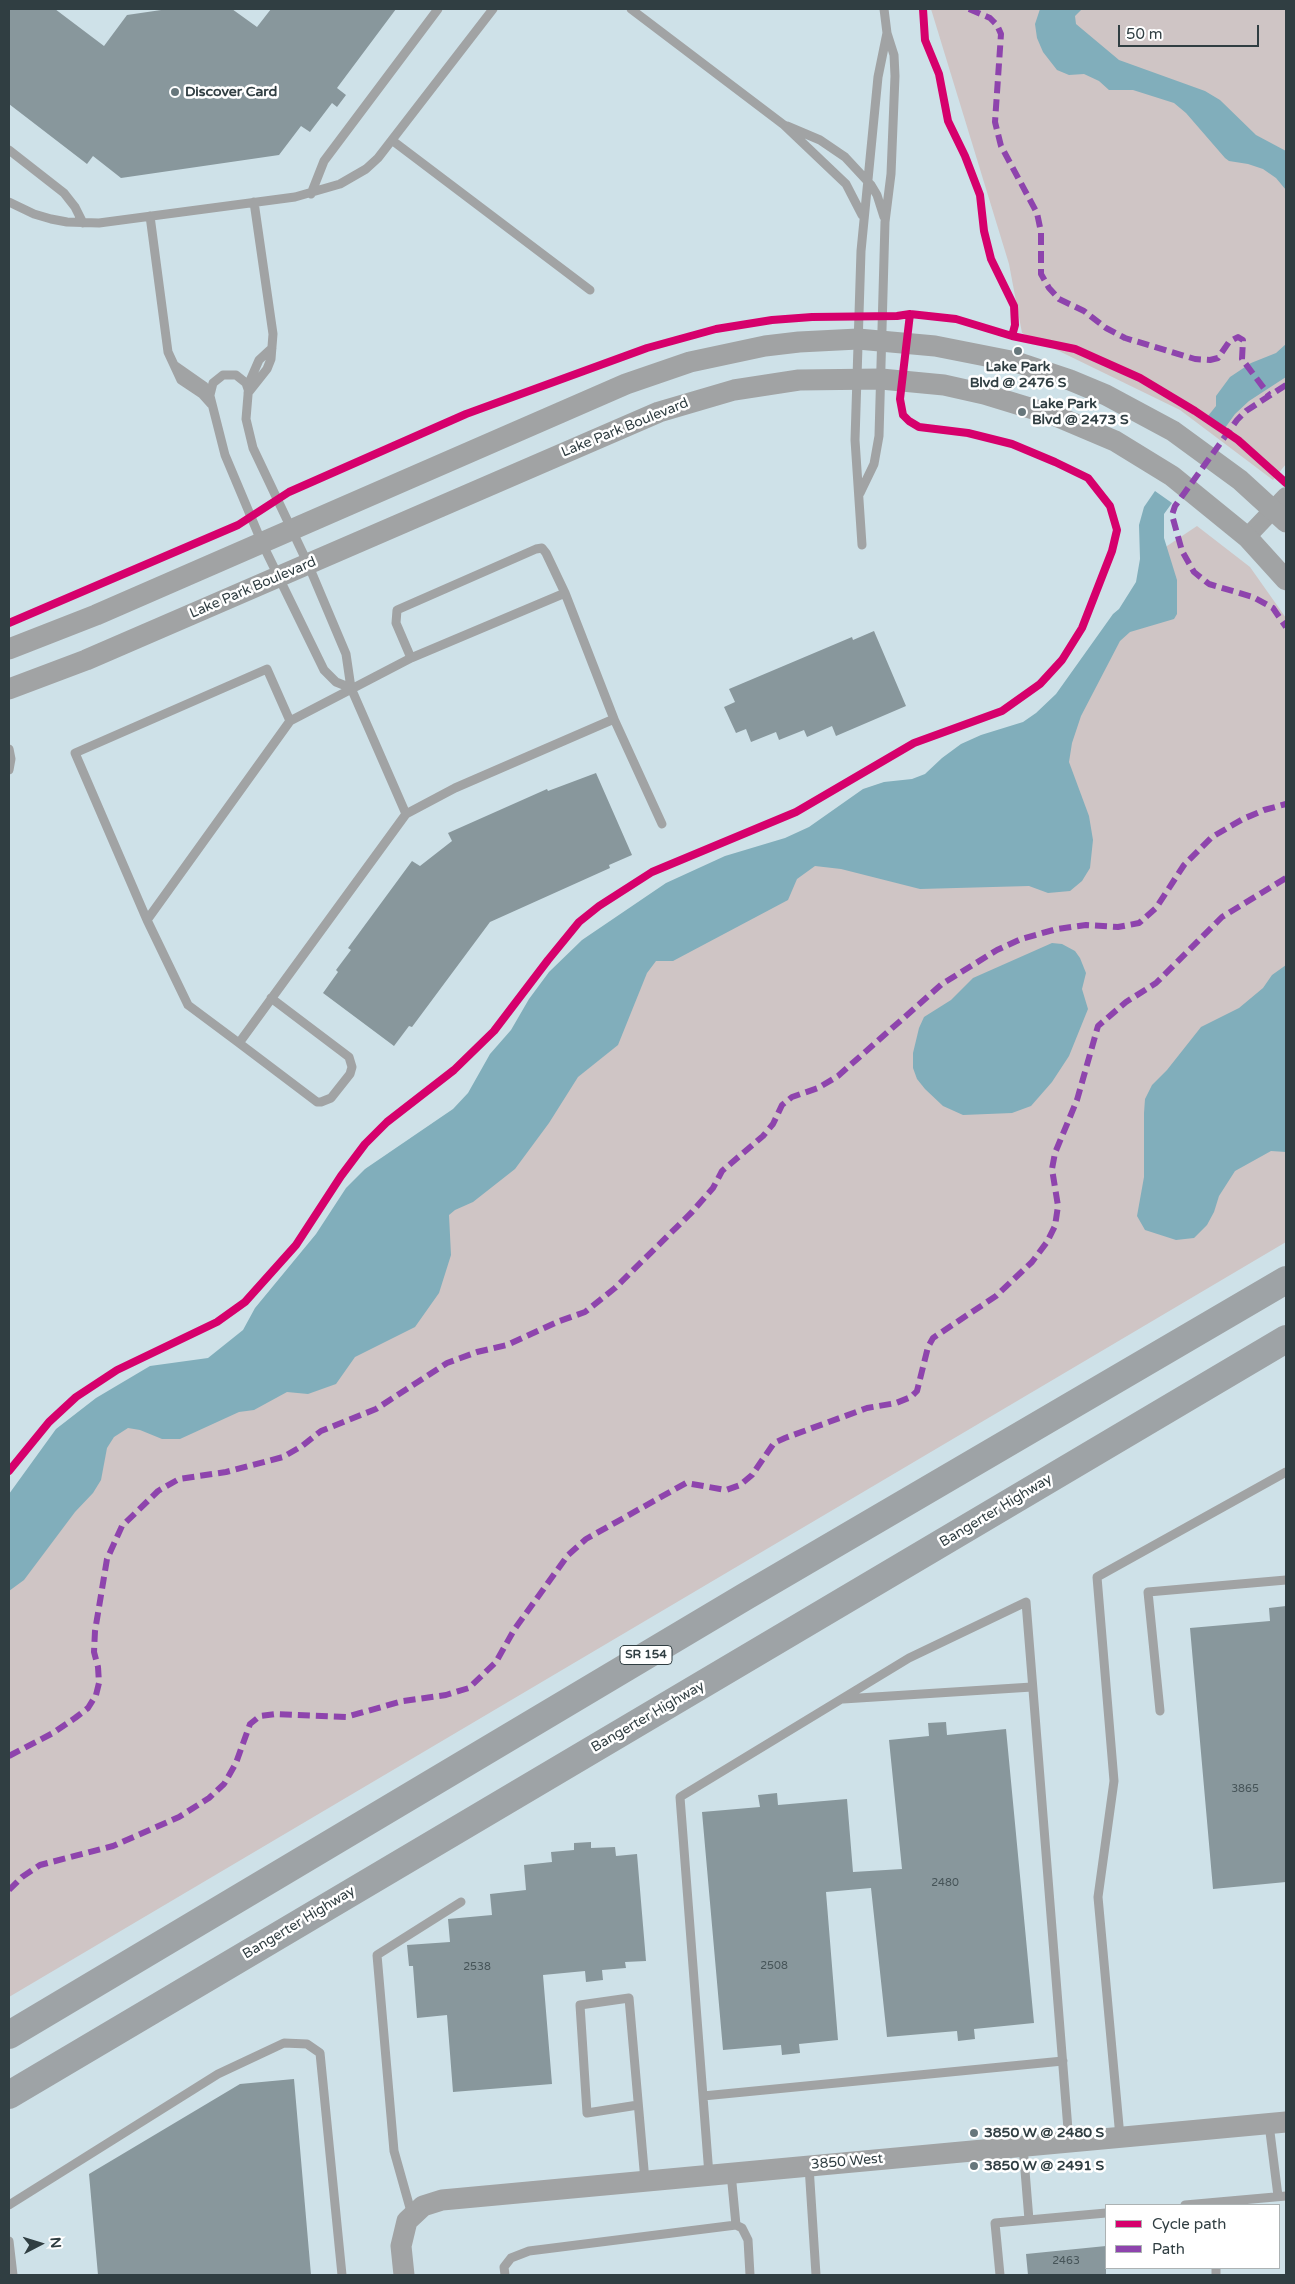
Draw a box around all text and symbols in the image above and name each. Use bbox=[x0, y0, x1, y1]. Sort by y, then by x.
scale bar bbox=[1120, 15, 1261, 47]
text: 50 m bbox=[1126, 25, 1163, 43]
place label: Discover Card bbox=[185, 84, 277, 100]
marker: Discover Card bbox=[169, 86, 181, 98]
marker: Lake Park Blvd @ 2476 S bbox=[1012, 345, 1024, 357]
place label: Lake Park Blvd @ 2476 S bbox=[970, 359, 1066, 392]
street label: Lake Park Boulevard bbox=[559, 395, 691, 461]
place label: Lake Park Blvd @ 2473 S bbox=[1032, 396, 1129, 428]
marker: Lake Park Blvd @ 2473 S bbox=[1016, 406, 1028, 418]
street label: Lake Park Boulevard bbox=[187, 554, 319, 622]
street label: Bangerter Highway bbox=[937, 1471, 1055, 1551]
road number: SR 154 bbox=[620, 1646, 672, 1664]
street label: Bangerter Highway bbox=[588, 1678, 708, 1756]
house number: 3865 bbox=[1231, 1782, 1259, 1796]
house number: 2480 bbox=[931, 1876, 959, 1890]
street label: Bangerter Highway bbox=[240, 1883, 358, 1963]
house number: 2508 bbox=[760, 1959, 788, 1973]
house number: 2538 bbox=[463, 1960, 491, 1974]
place label: 3850 W @ 2480 S bbox=[984, 2125, 1104, 2141]
marker: 3850 W @ 2480 S bbox=[968, 2127, 980, 2139]
street label: 3850 West bbox=[810, 2150, 884, 2174]
place label: 3850 W @ 2491 S bbox=[984, 2158, 1104, 2174]
marker: 3850 W @ 2491 S bbox=[968, 2160, 980, 2172]
legend bbox=[1105, 2204, 1280, 2269]
text: Cycle path bbox=[1152, 2215, 1226, 2233]
north arrow bbox=[15, 2219, 65, 2269]
text: N bbox=[46, 2236, 64, 2249]
text: Path bbox=[1152, 2240, 1185, 2258]
house number: 2463 bbox=[1052, 2254, 1080, 2268]

